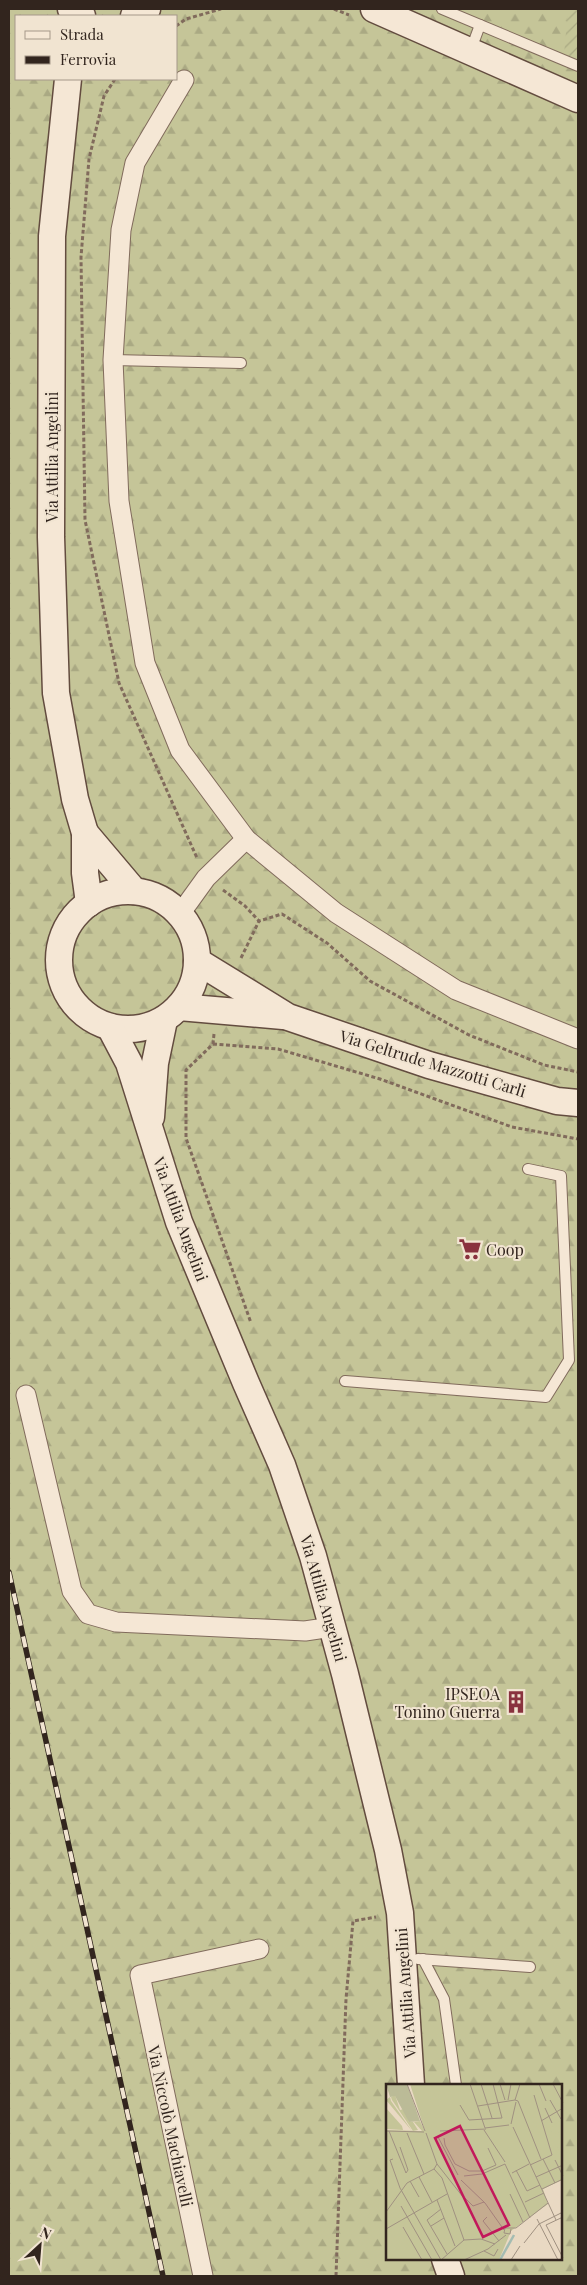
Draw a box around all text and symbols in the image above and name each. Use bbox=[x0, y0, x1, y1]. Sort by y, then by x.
legend bbox=[15, 15, 178, 80]
text: Strada bbox=[60, 24, 104, 44]
text: Ferrovia bbox=[60, 49, 117, 69]
street label: Via Attilia Angelini bbox=[41, 391, 62, 523]
street label: Via Geltrude Mazzotti Carli bbox=[336, 1024, 529, 1101]
street label: Via Attilia Angelini bbox=[148, 1153, 213, 1284]
supermarket icon: Coop bbox=[457, 1236, 483, 1262]
place label: Coop bbox=[486, 1239, 524, 1260]
street label: Via Attilia Angelini bbox=[296, 1531, 352, 1664]
place label: IPSEOA Tonino Guerra bbox=[395, 1683, 501, 1722]
building icon: IPSEOA Tonino Guerra bbox=[503, 1689, 529, 1715]
street label: Via Attilia Angelini bbox=[390, 1927, 420, 2060]
street label: Via Niccolò Machiavelli bbox=[143, 2042, 198, 2209]
inset map bbox=[386, 2084, 562, 2260]
north arrow bbox=[15, 2220, 65, 2270]
text: N bbox=[37, 2222, 55, 2244]

